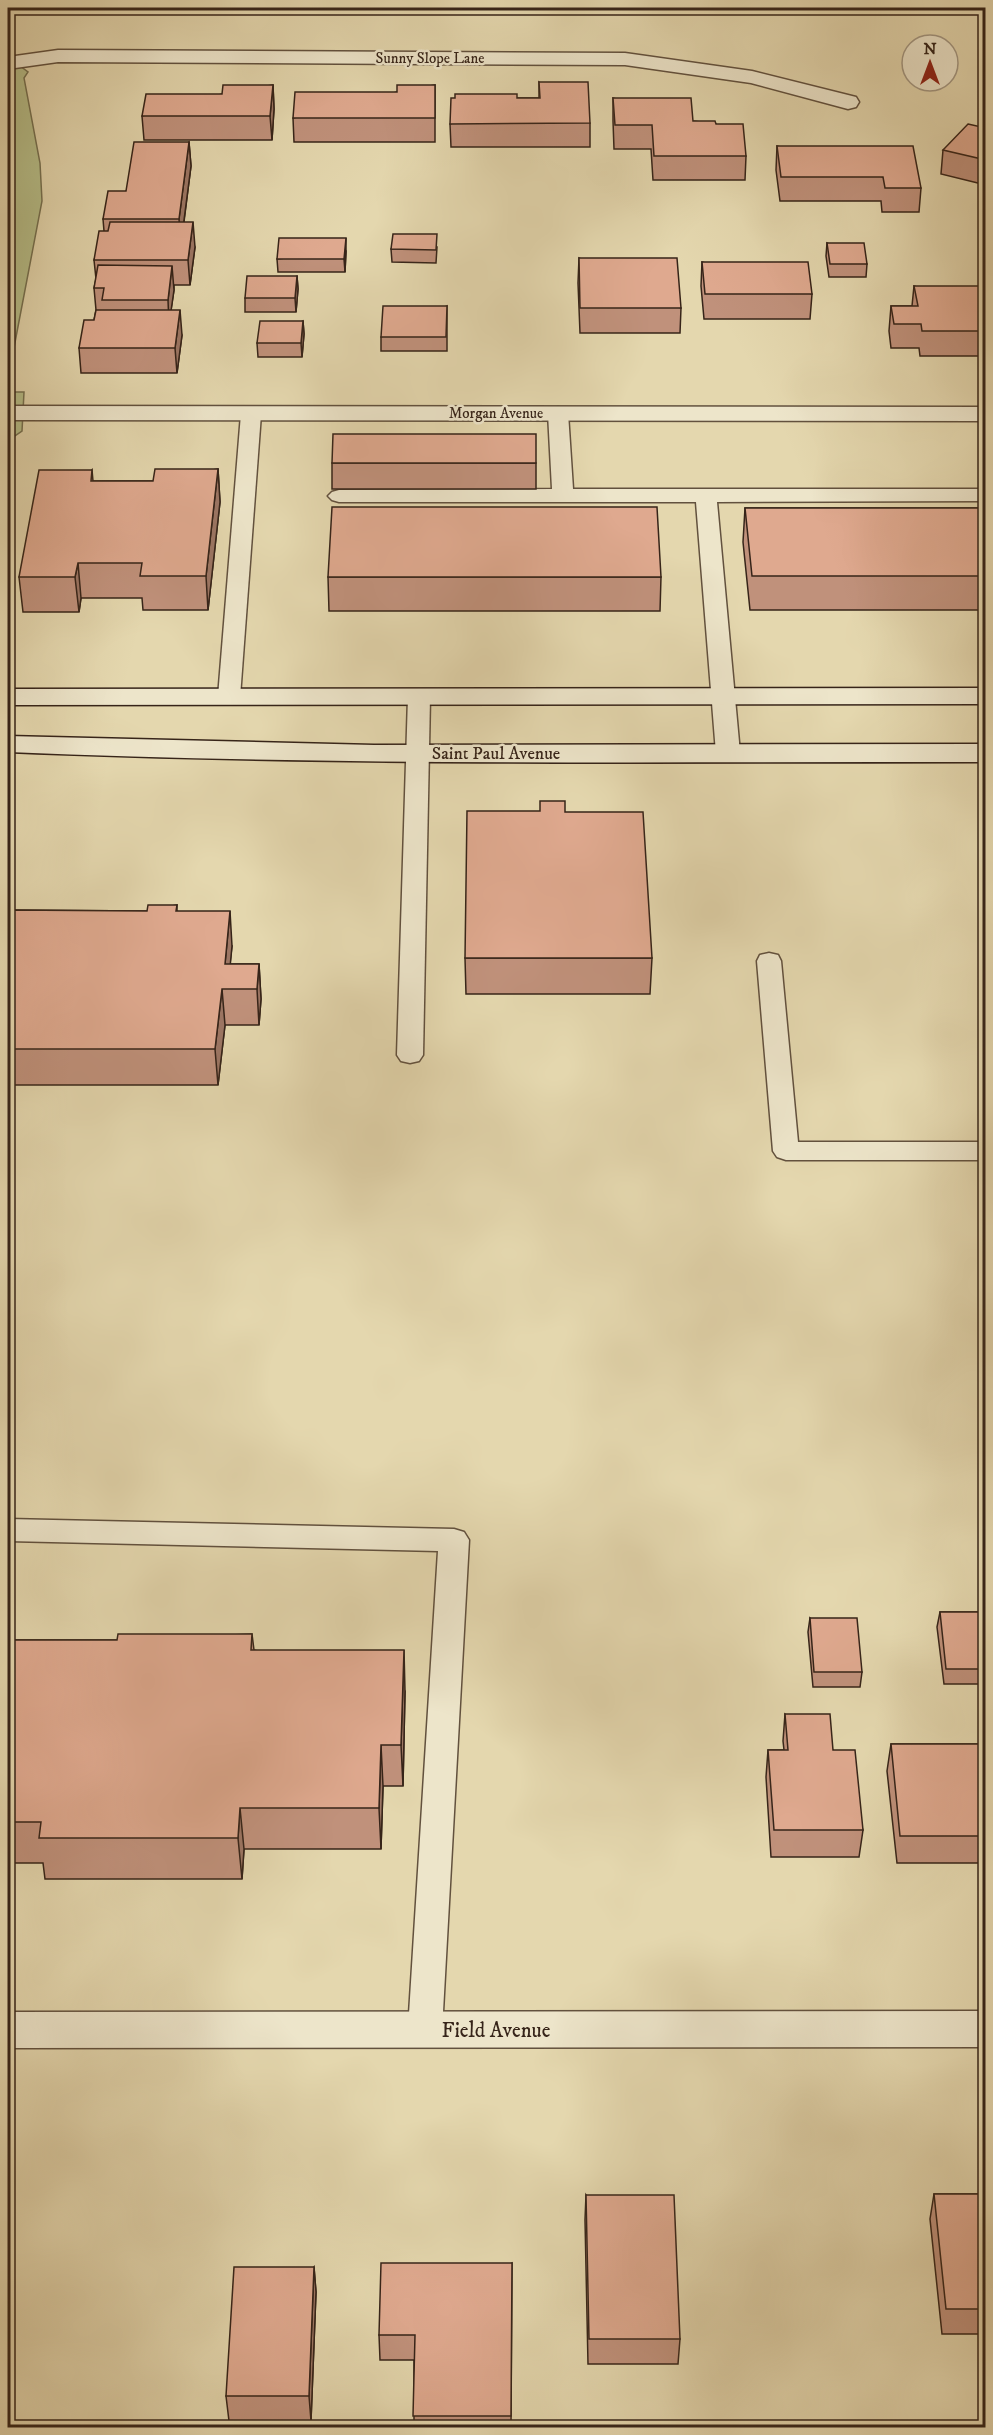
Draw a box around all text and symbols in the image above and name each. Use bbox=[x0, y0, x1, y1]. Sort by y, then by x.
north arrow bbox=[900, 33, 960, 93]
text: N bbox=[923, 39, 937, 59]
street label: Sunny Slope Lane bbox=[376, 49, 484, 68]
street label: Morgan Avenue bbox=[449, 404, 543, 423]
street label: Saint Paul Avenue bbox=[432, 743, 560, 765]
street label: Field Avenue bbox=[442, 2018, 551, 2044]

